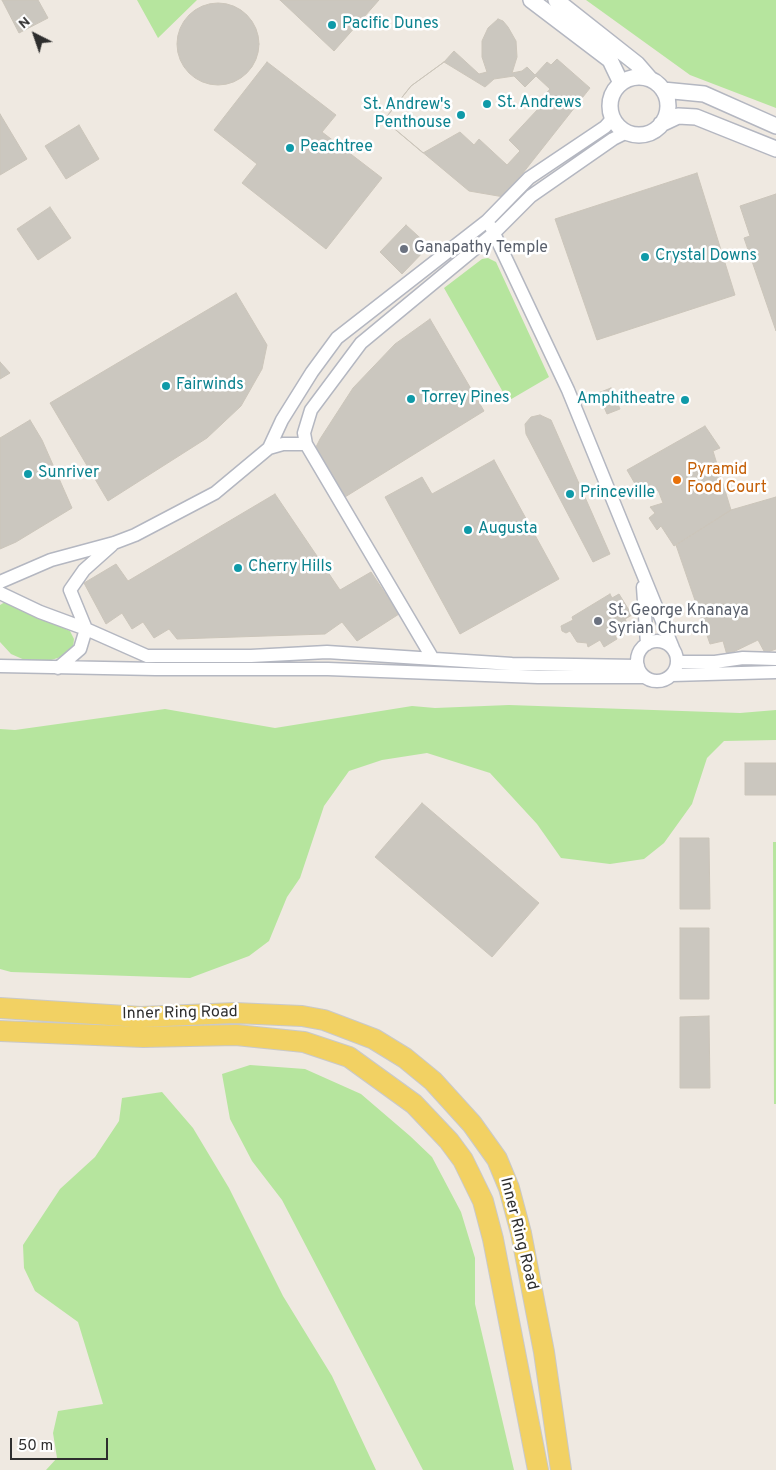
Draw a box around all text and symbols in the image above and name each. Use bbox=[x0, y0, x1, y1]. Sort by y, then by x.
north arrow bbox=[10, 10, 60, 60]
text: N bbox=[15, 14, 34, 33]
place label: Pacific Dunes bbox=[342, 15, 439, 35]
marker: Pacific Dunes bbox=[326, 19, 338, 31]
place label: St. Andrews bbox=[497, 94, 582, 114]
place label: St. Andrew's Penthouse bbox=[363, 96, 451, 134]
marker: St. Andrews bbox=[481, 98, 493, 110]
marker: St. Andrew's Penthouse bbox=[455, 109, 467, 121]
place label: Peachtree bbox=[300, 138, 373, 158]
marker: Peachtree bbox=[284, 142, 296, 154]
place label: Ganapathy Temple bbox=[414, 239, 548, 259]
marker: Ganapathy Temple bbox=[398, 243, 410, 255]
place label: Crystal Downs bbox=[655, 247, 757, 267]
marker: Crystal Downs bbox=[639, 251, 651, 263]
place label: Fairwinds bbox=[176, 376, 244, 396]
marker: Fairwinds bbox=[160, 380, 172, 392]
place label: Torrey Pines bbox=[421, 389, 510, 409]
place label: Amphitheatre bbox=[577, 390, 675, 410]
marker: Torrey Pines bbox=[405, 393, 417, 405]
marker: Amphitheatre bbox=[679, 394, 691, 406]
place label: Pyramid Food Court bbox=[687, 461, 767, 499]
place label: Sunriver bbox=[38, 464, 99, 484]
marker: Sunriver bbox=[22, 468, 34, 480]
marker: Pyramid Food Court bbox=[671, 474, 683, 486]
place label: Princeville bbox=[580, 484, 655, 504]
marker: Princeville bbox=[564, 488, 576, 500]
place label: Augusta bbox=[478, 520, 537, 540]
marker: Augusta bbox=[462, 524, 474, 536]
place label: Cherry Hills bbox=[248, 558, 332, 578]
marker: Cherry Hills bbox=[232, 562, 244, 574]
place label: St. George Knanaya Syrian Church bbox=[608, 602, 749, 640]
marker: St. George Knanaya Syrian Church bbox=[592, 615, 604, 627]
street label: Inner Ring Road bbox=[122, 1003, 238, 1025]
street label: Inner Ring Road bbox=[495, 1176, 541, 1292]
scale bar bbox=[12, 1428, 110, 1460]
text: 50 m bbox=[18, 1437, 53, 1456]

